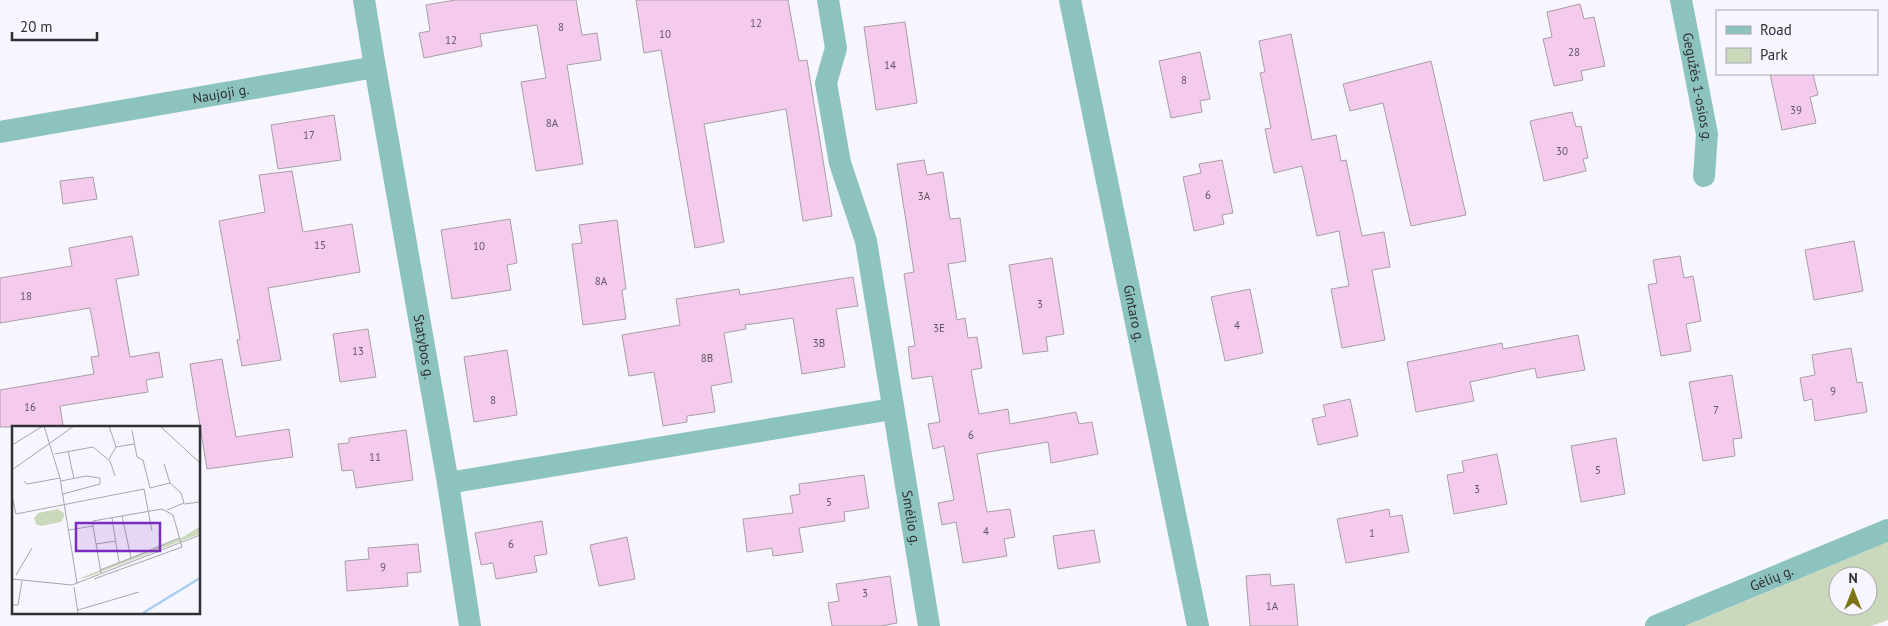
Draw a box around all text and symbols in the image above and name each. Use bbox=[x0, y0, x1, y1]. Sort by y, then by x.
scale bar bbox=[12, 10, 98, 42]
legend bbox=[1716, 10, 1878, 75]
house number: 12 bbox=[750, 16, 762, 30]
text: 20 m bbox=[20, 17, 53, 36]
house number: 8 bbox=[558, 20, 564, 34]
text: Road bbox=[1760, 20, 1792, 39]
house number: 10 bbox=[659, 27, 671, 41]
street label: Gegužės 1-osios g. bbox=[1679, 31, 1716, 143]
house number: 12 bbox=[445, 33, 457, 47]
house number: 28 bbox=[1568, 45, 1580, 59]
text: Park bbox=[1760, 45, 1788, 64]
house number: 14 bbox=[884, 58, 896, 72]
house number: 8 bbox=[1181, 73, 1187, 87]
street label: Naujoji g. bbox=[191, 80, 250, 107]
house number: 39 bbox=[1790, 103, 1802, 117]
house number: 8A bbox=[546, 116, 559, 130]
house number: 17 bbox=[303, 128, 315, 142]
house number: 30 bbox=[1556, 144, 1568, 158]
house number: 6 bbox=[1205, 188, 1211, 202]
house number: 3A bbox=[918, 189, 931, 203]
house number: 15 bbox=[314, 238, 326, 252]
house number: 10 bbox=[473, 239, 485, 253]
house number: 8A bbox=[595, 274, 608, 288]
street label: Gintaro g. bbox=[1119, 283, 1149, 344]
house number: 18 bbox=[20, 289, 32, 303]
house number: 3 bbox=[1037, 297, 1043, 311]
street label: Statybos g. bbox=[410, 313, 439, 381]
house number: 4 bbox=[1234, 318, 1240, 332]
house number: 3E bbox=[933, 321, 945, 335]
house number: 3B bbox=[813, 336, 825, 350]
house number: 13 bbox=[352, 344, 364, 358]
house number: 8B bbox=[701, 351, 713, 365]
house number: 9 bbox=[1830, 384, 1836, 398]
house number: 8 bbox=[490, 393, 496, 407]
house number: 16 bbox=[24, 400, 36, 414]
house number: 7 bbox=[1713, 403, 1719, 417]
inset map bbox=[12, 426, 200, 614]
house number: 6 bbox=[968, 428, 974, 442]
house number: 11 bbox=[369, 450, 381, 464]
house number: 5 bbox=[1595, 463, 1601, 477]
house number: 3 bbox=[1474, 482, 1480, 496]
street label: Smėlio g. bbox=[898, 489, 925, 547]
house number: 5 bbox=[826, 495, 832, 509]
house number: 4 bbox=[983, 524, 989, 538]
house number: 1 bbox=[1369, 526, 1375, 540]
house number: 6 bbox=[508, 537, 514, 551]
house number: 9 bbox=[380, 560, 386, 574]
street label: Gėlių g. bbox=[1747, 561, 1796, 595]
north arrow bbox=[1828, 566, 1878, 616]
text: N bbox=[1848, 569, 1858, 587]
house number: 3 bbox=[862, 586, 868, 600]
house number: 1A bbox=[1266, 599, 1279, 613]

